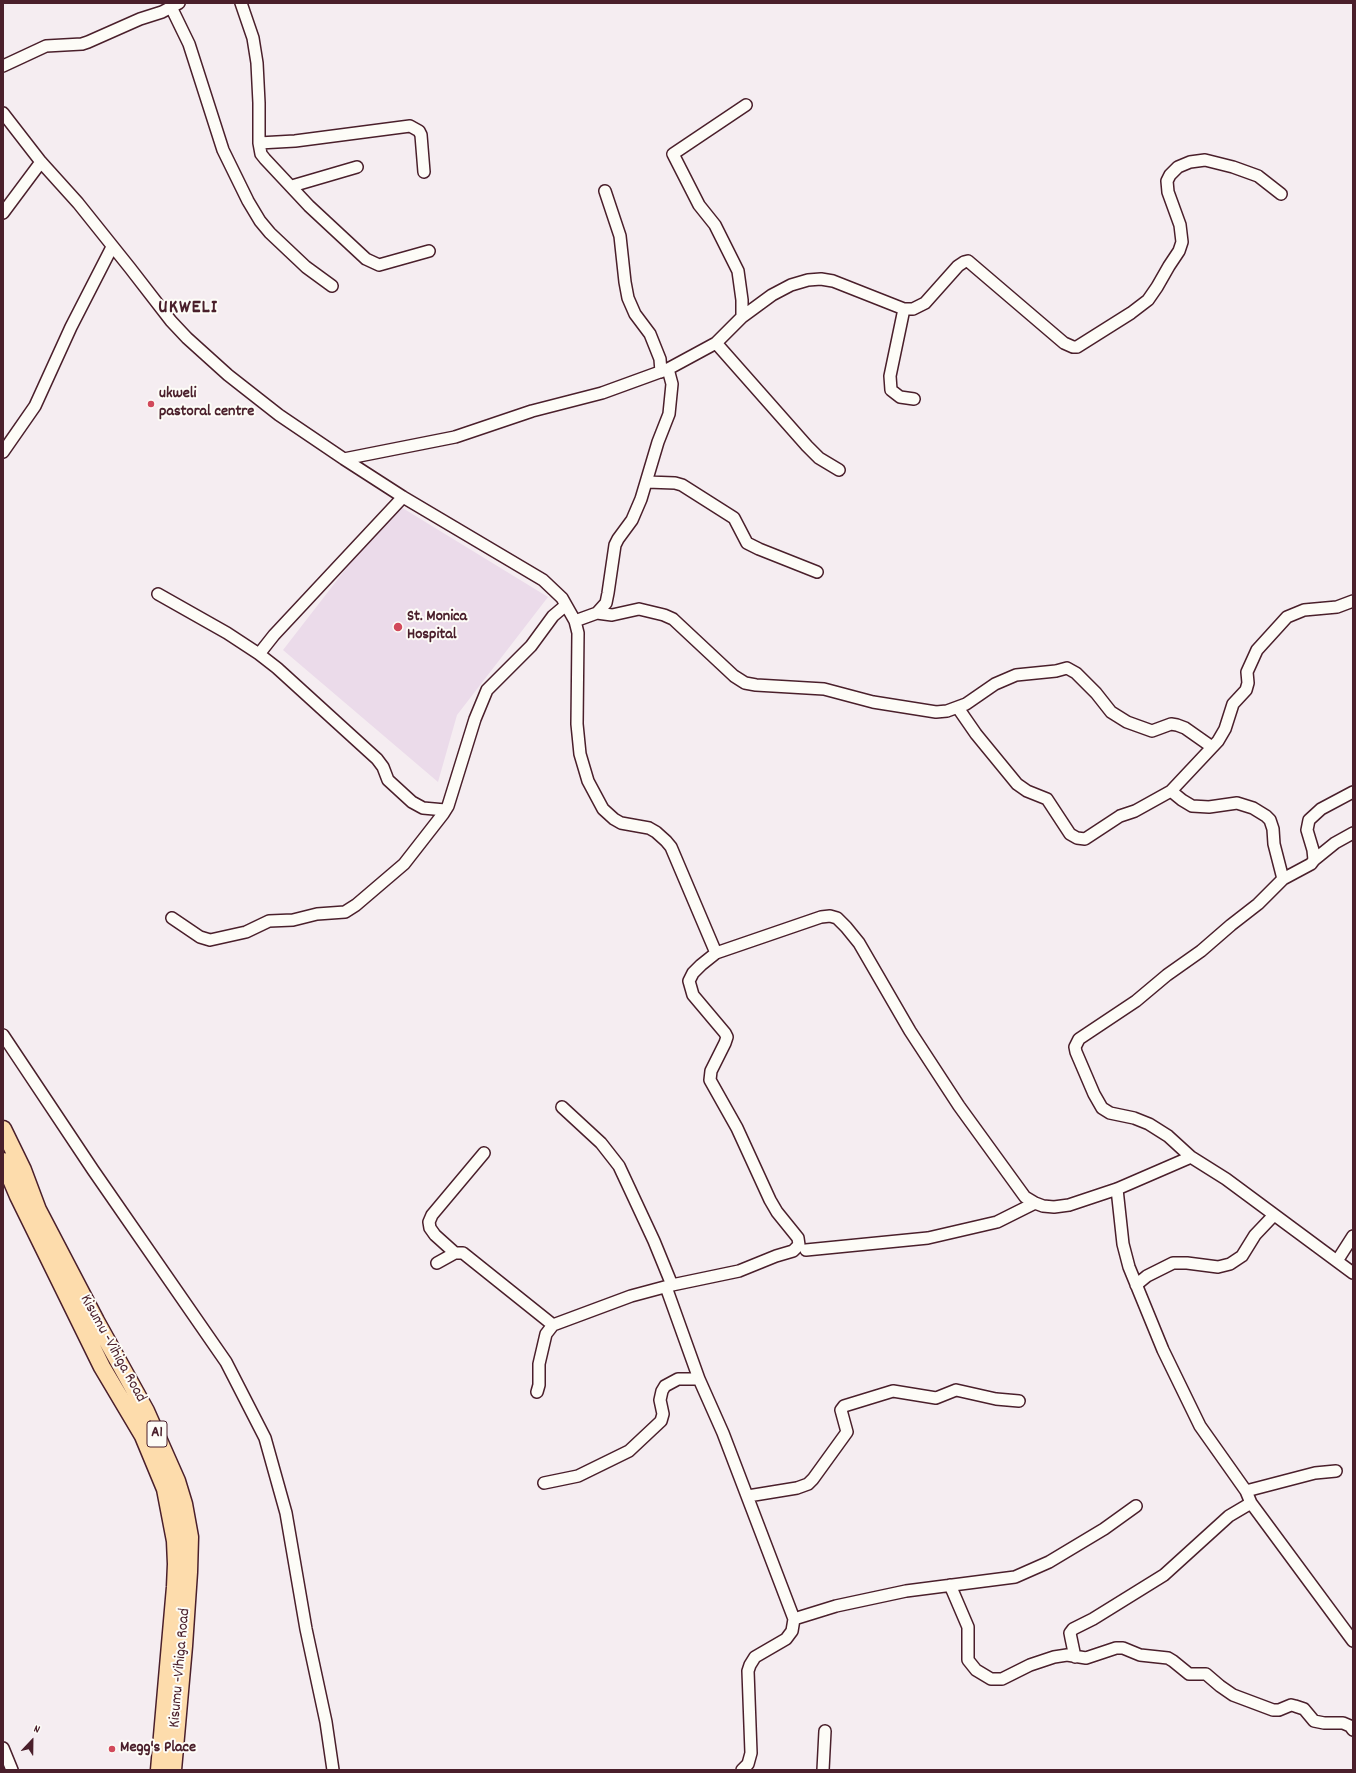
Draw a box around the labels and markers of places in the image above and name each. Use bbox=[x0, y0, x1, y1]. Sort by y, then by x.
place label: ukweli pastoral centre bbox=[159, 385, 254, 423]
marker: ukweli pastoral centre bbox=[146, 399, 156, 409]
place label: St. Monica Hospital bbox=[407, 608, 467, 646]
marker: St. Monica Hospital bbox=[392, 621, 404, 633]
place label: Megg's Place bbox=[120, 1739, 196, 1759]
marker: Megg's Place bbox=[107, 1744, 117, 1754]

